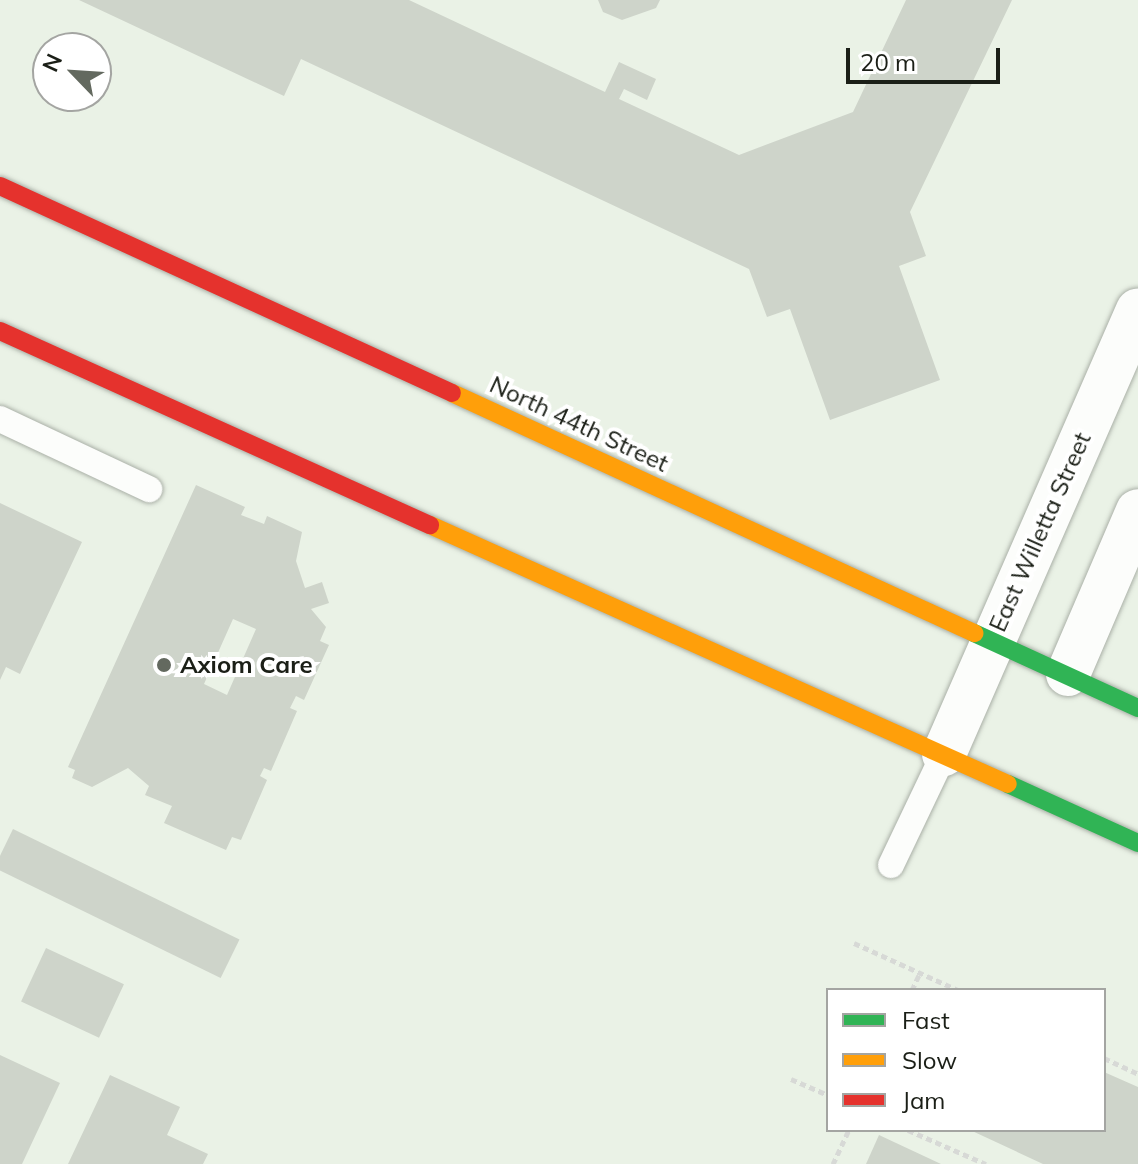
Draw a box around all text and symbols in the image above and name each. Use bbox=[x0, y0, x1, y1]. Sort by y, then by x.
north arrow bbox=[32, 32, 112, 112]
scale bar bbox=[850, 32, 1004, 82]
text: 20 m bbox=[860, 47, 916, 77]
text: N bbox=[36, 49, 68, 76]
street label: North 44th Street bbox=[485, 370, 673, 478]
street label: East Willetta Street bbox=[983, 428, 1097, 636]
place label: Axiom Care bbox=[180, 651, 313, 679]
marker: Axiom Care bbox=[155, 656, 173, 674]
legend bbox=[826, 988, 1106, 1132]
text: Fast bbox=[902, 1005, 950, 1035]
text: Slow bbox=[902, 1045, 957, 1075]
text: Jam bbox=[902, 1085, 945, 1115]

